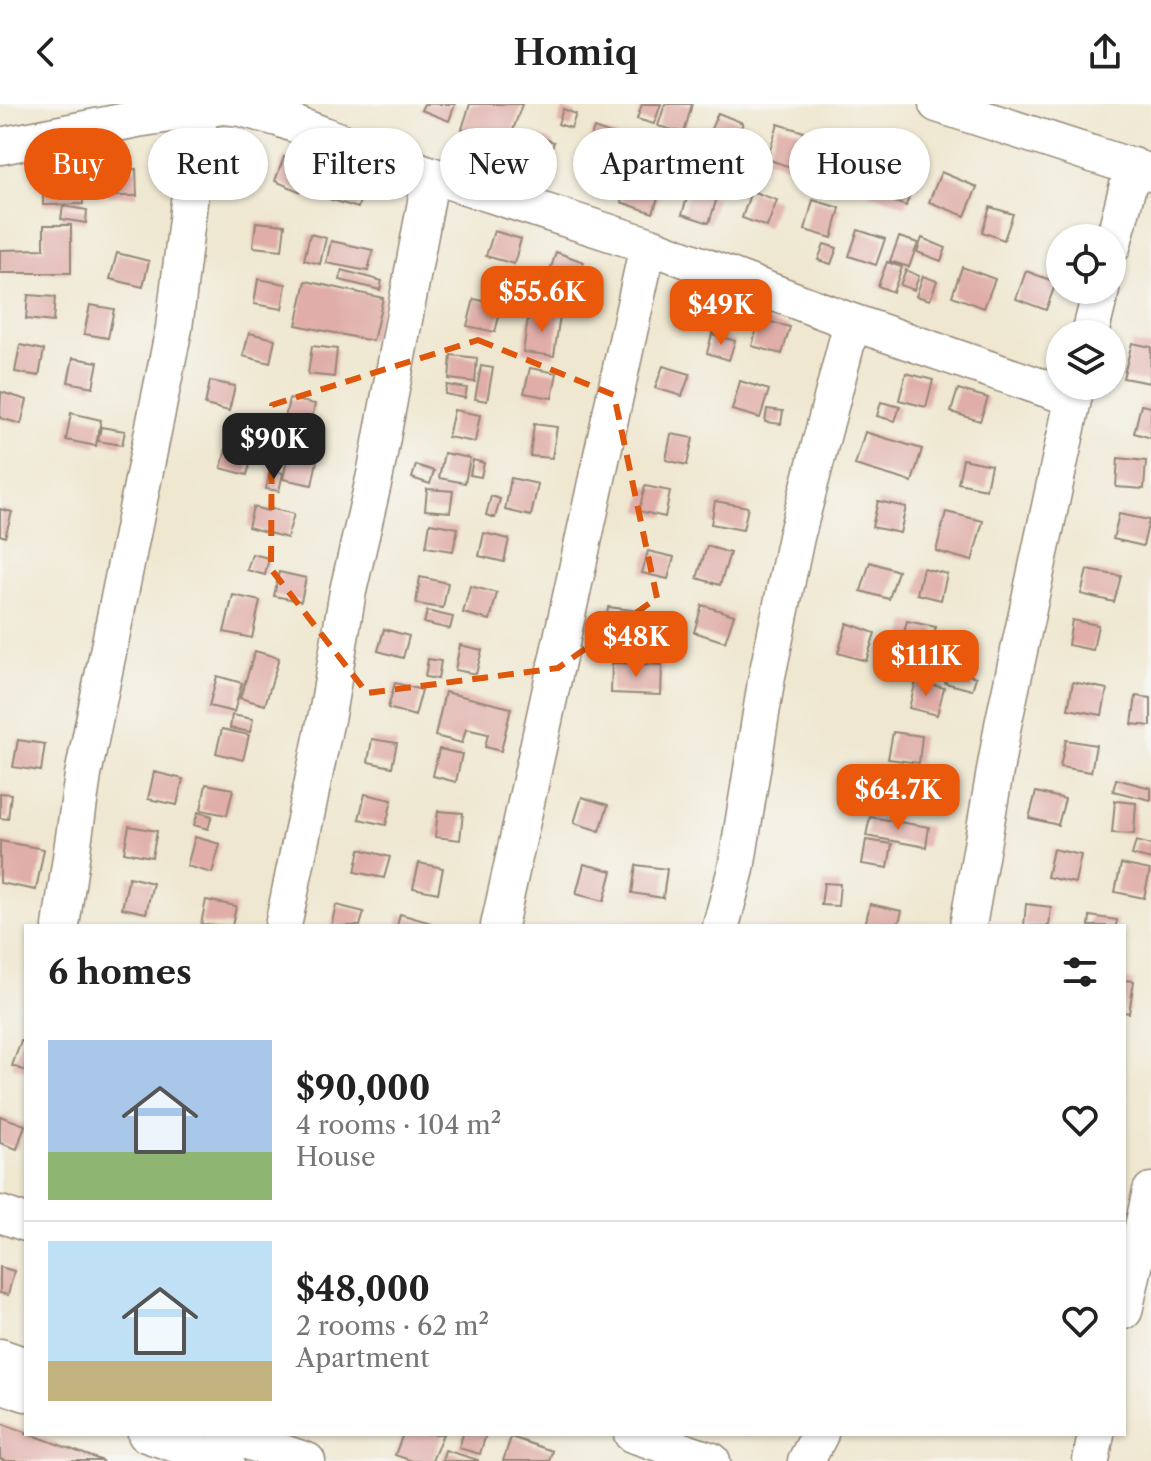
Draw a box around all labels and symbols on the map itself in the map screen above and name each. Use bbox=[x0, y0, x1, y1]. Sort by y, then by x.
pin: $55.6K bbox=[477, 266, 607, 334]
pin: $49K bbox=[674, 279, 768, 347]
pin: $90K bbox=[227, 413, 321, 481]
pin: $48K bbox=[589, 611, 683, 679]
pin: $111K bbox=[870, 630, 982, 698]
pin: $64.7K bbox=[833, 764, 963, 832]

